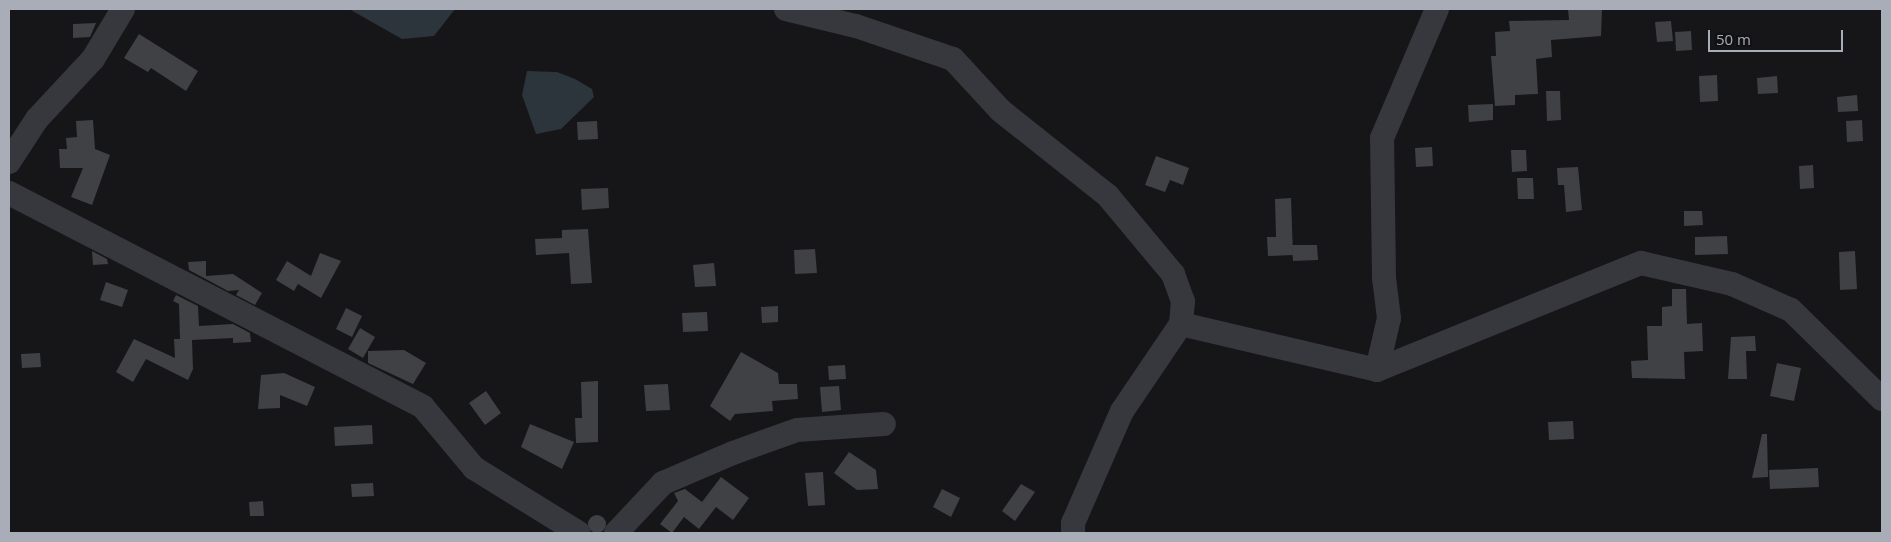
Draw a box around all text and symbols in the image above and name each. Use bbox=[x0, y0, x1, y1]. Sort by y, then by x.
scale bar bbox=[1711, 20, 1846, 52]
text: 50 m bbox=[1716, 29, 1751, 49]

